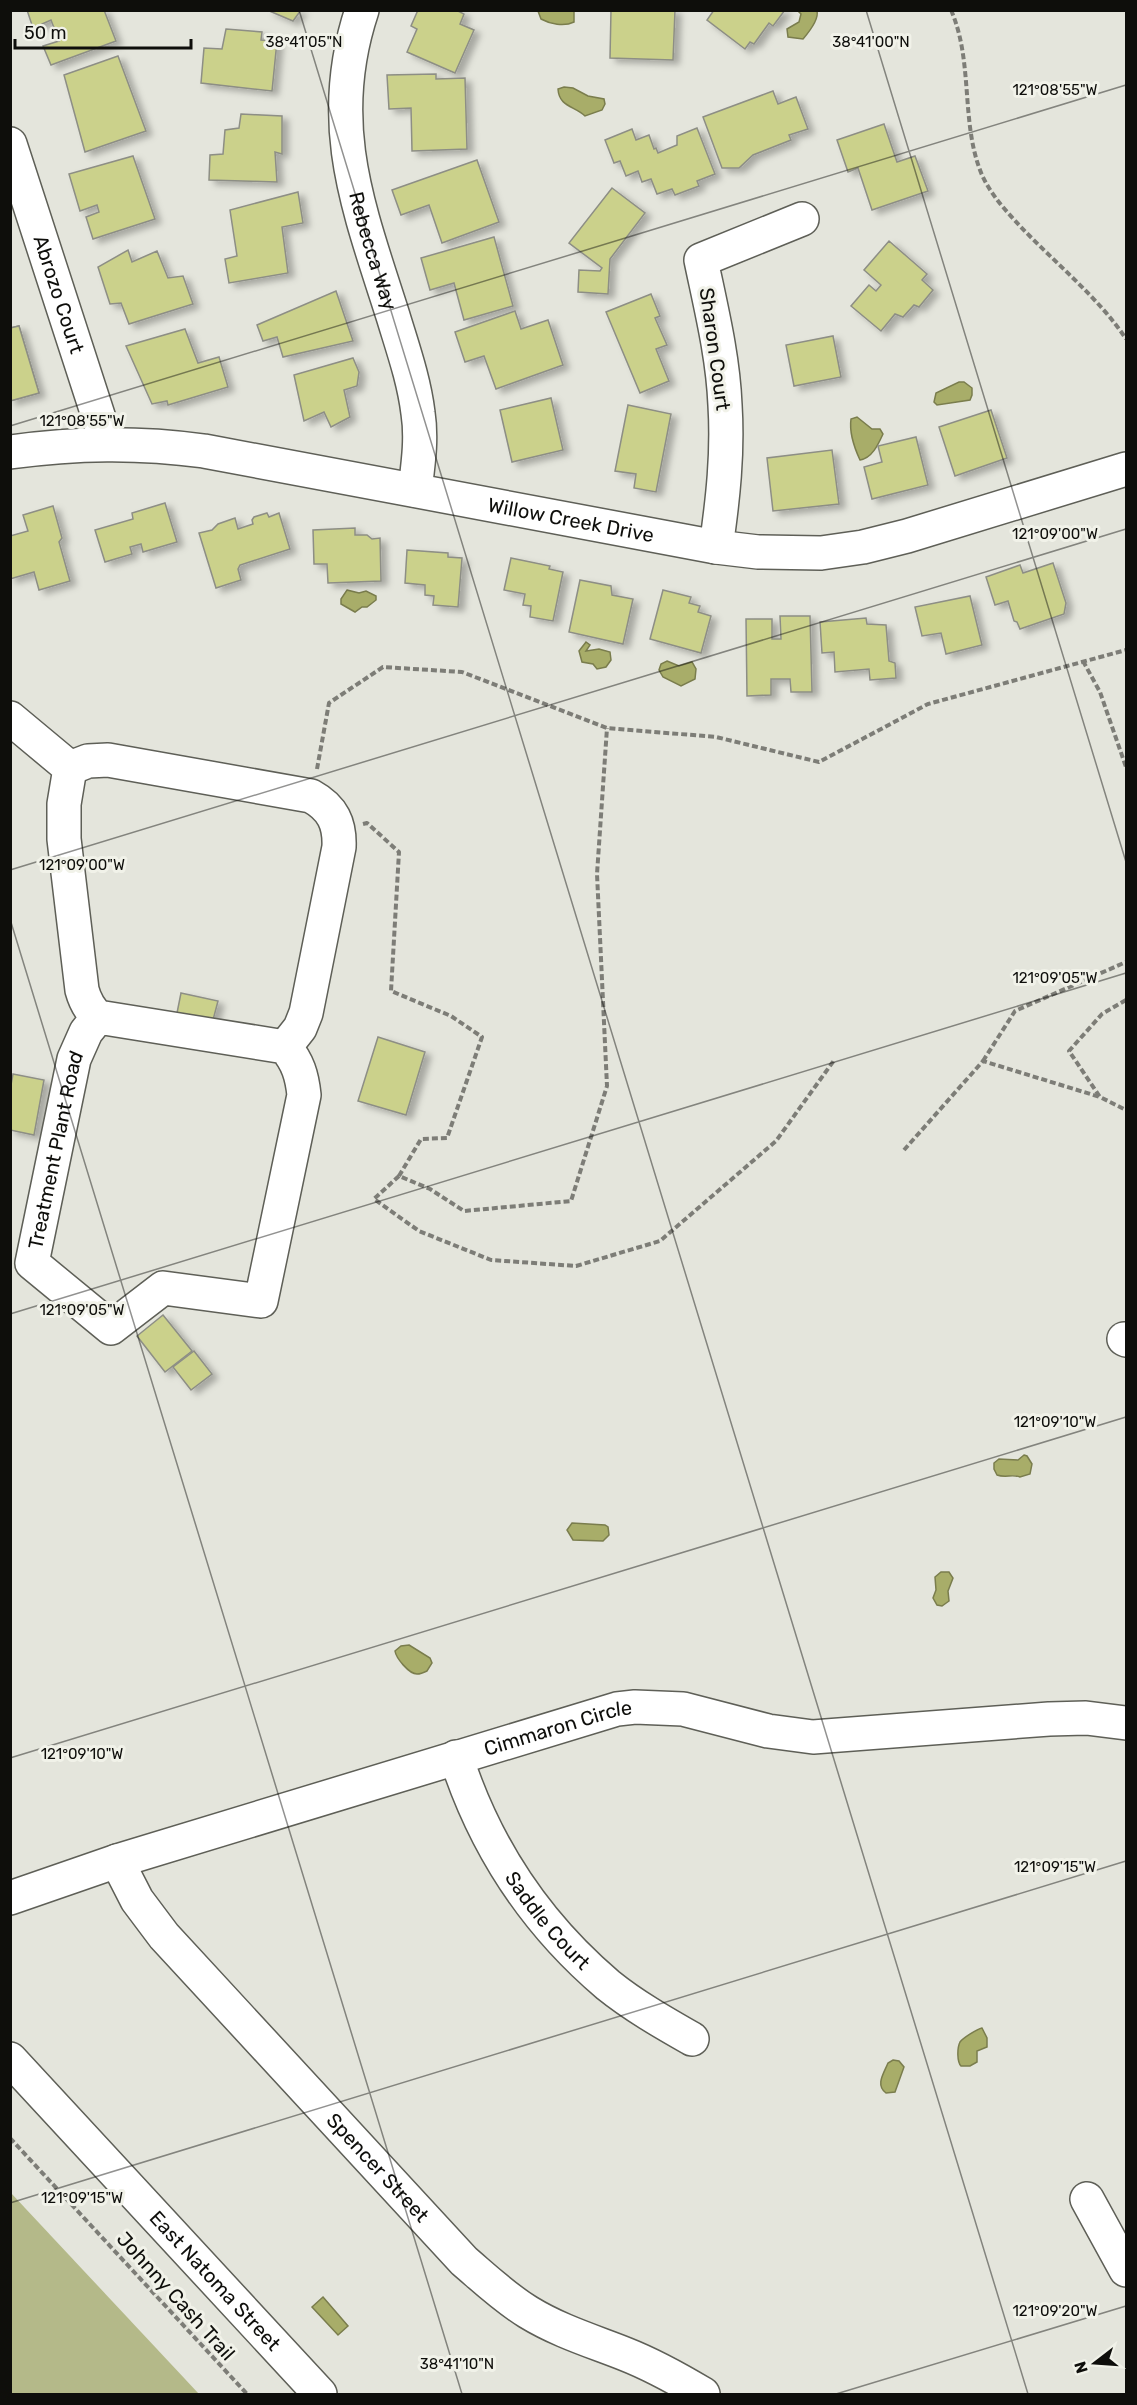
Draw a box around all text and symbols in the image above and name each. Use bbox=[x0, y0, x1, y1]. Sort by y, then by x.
scale bar bbox=[15, 12, 190, 50]
text: 50 m bbox=[24, 22, 67, 44]
text: 38°41'05"N bbox=[266, 33, 342, 51]
text: 38°41'00"N bbox=[832, 33, 910, 51]
text: 121°08'55"W bbox=[1012, 81, 1098, 99]
street label: Rebecca Way bbox=[344, 189, 402, 313]
street label: Abrozo Court bbox=[28, 232, 89, 357]
street label: Sharon Court bbox=[695, 286, 736, 412]
text: 121°08'55"W bbox=[39, 412, 125, 430]
street label: Willow Creek Drive bbox=[486, 492, 656, 547]
text: 121°09'00"W bbox=[1012, 525, 1098, 543]
text: 121°09'00"W bbox=[39, 856, 125, 874]
text: 121°09'05"W bbox=[1012, 969, 1098, 987]
street label: Treatment Plant Road bbox=[23, 1047, 88, 1251]
text: 121°09'05"W bbox=[39, 1301, 125, 1319]
text: 121°09'10"W bbox=[1014, 1413, 1096, 1431]
street label: Cimmaron Circle bbox=[481, 1695, 633, 1761]
text: 121°09'10"W bbox=[41, 1745, 123, 1763]
text: 121°09'15"W bbox=[1014, 1858, 1096, 1876]
street label: Saddle Court bbox=[500, 1867, 595, 1975]
street label: Spencer Street bbox=[322, 2108, 434, 2227]
text: 121°09'15"W bbox=[41, 2189, 123, 2207]
street label: East Natoma Street bbox=[145, 2206, 286, 2356]
street label: Johnny Cash Trail bbox=[112, 2227, 240, 2365]
text: 121°09'20"W bbox=[1012, 2302, 1098, 2320]
north arrow bbox=[1065, 2333, 1125, 2393]
text: 38°41'10"N bbox=[420, 2355, 494, 2373]
text: N bbox=[1070, 2359, 1092, 2376]

